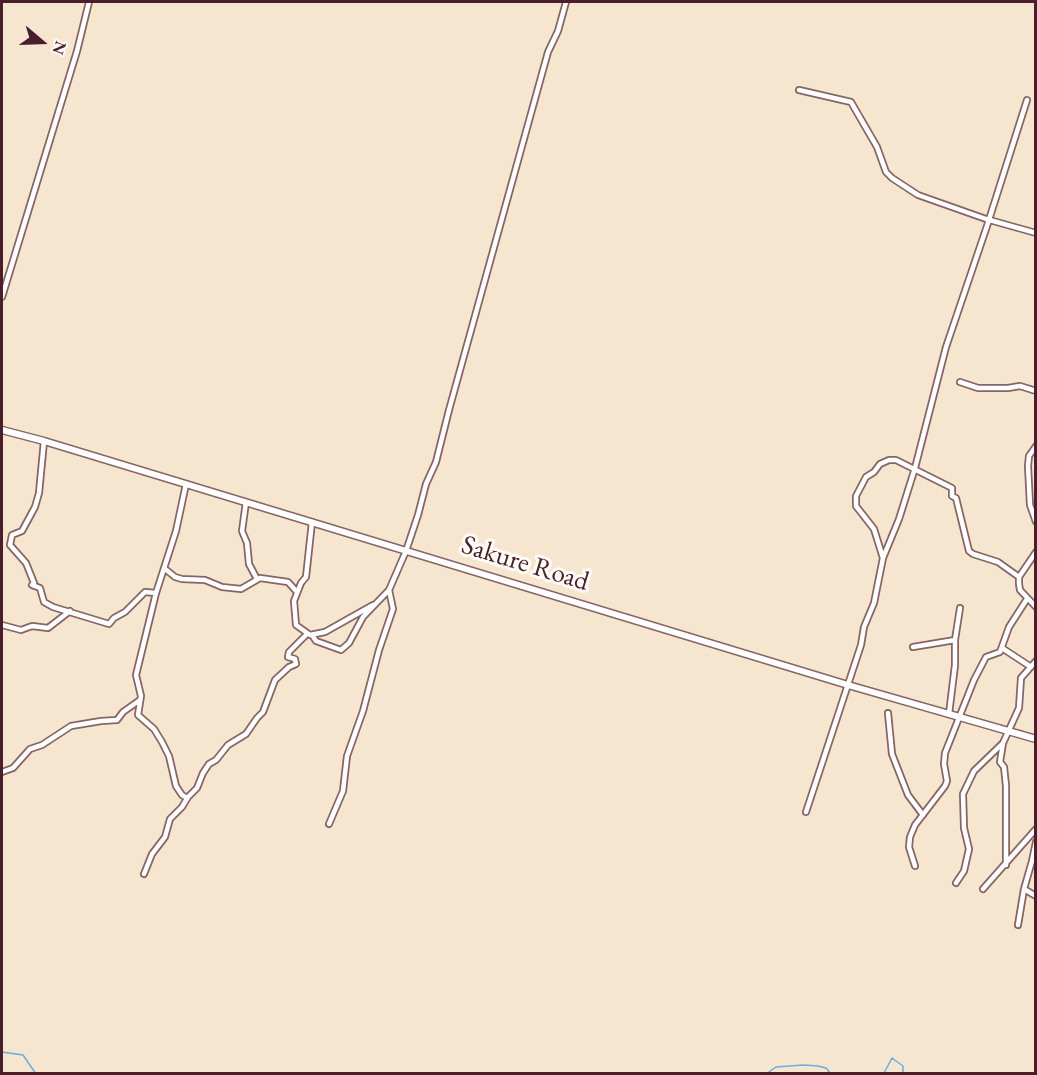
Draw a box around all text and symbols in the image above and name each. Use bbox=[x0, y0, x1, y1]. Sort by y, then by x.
north arrow bbox=[12, 12, 72, 72]
text: N bbox=[47, 38, 72, 58]
street label: Sakure Road bbox=[457, 529, 593, 599]

